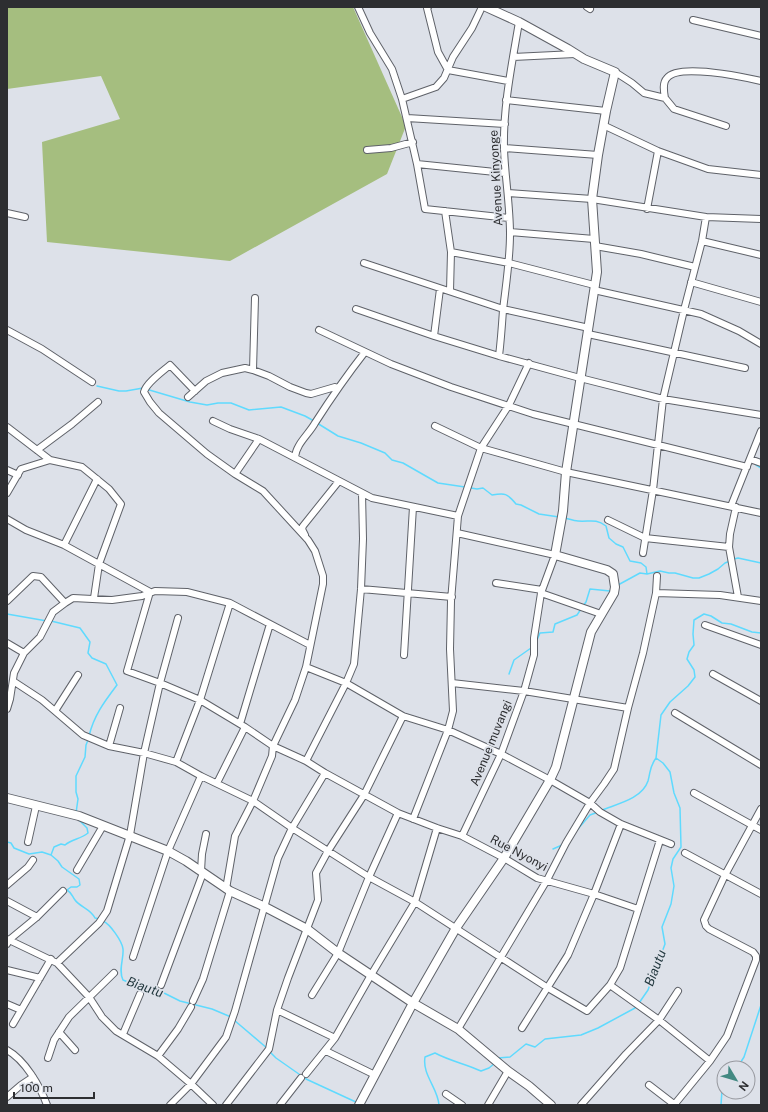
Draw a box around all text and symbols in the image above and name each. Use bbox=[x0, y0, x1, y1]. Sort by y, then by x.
street label: Avenue Kinyonge bbox=[486, 129, 506, 226]
street label: Avenue muvangi bbox=[467, 698, 515, 788]
street label: Rue Nyonyi bbox=[488, 832, 550, 874]
water label: Biautu bbox=[641, 948, 669, 988]
water label: Biautu bbox=[125, 973, 165, 1001]
north arrow bbox=[716, 1060, 756, 1100]
scale bar bbox=[14, 1074, 94, 1100]
text: N bbox=[737, 1079, 751, 1093]
text: 100 m bbox=[20, 1081, 53, 1095]

